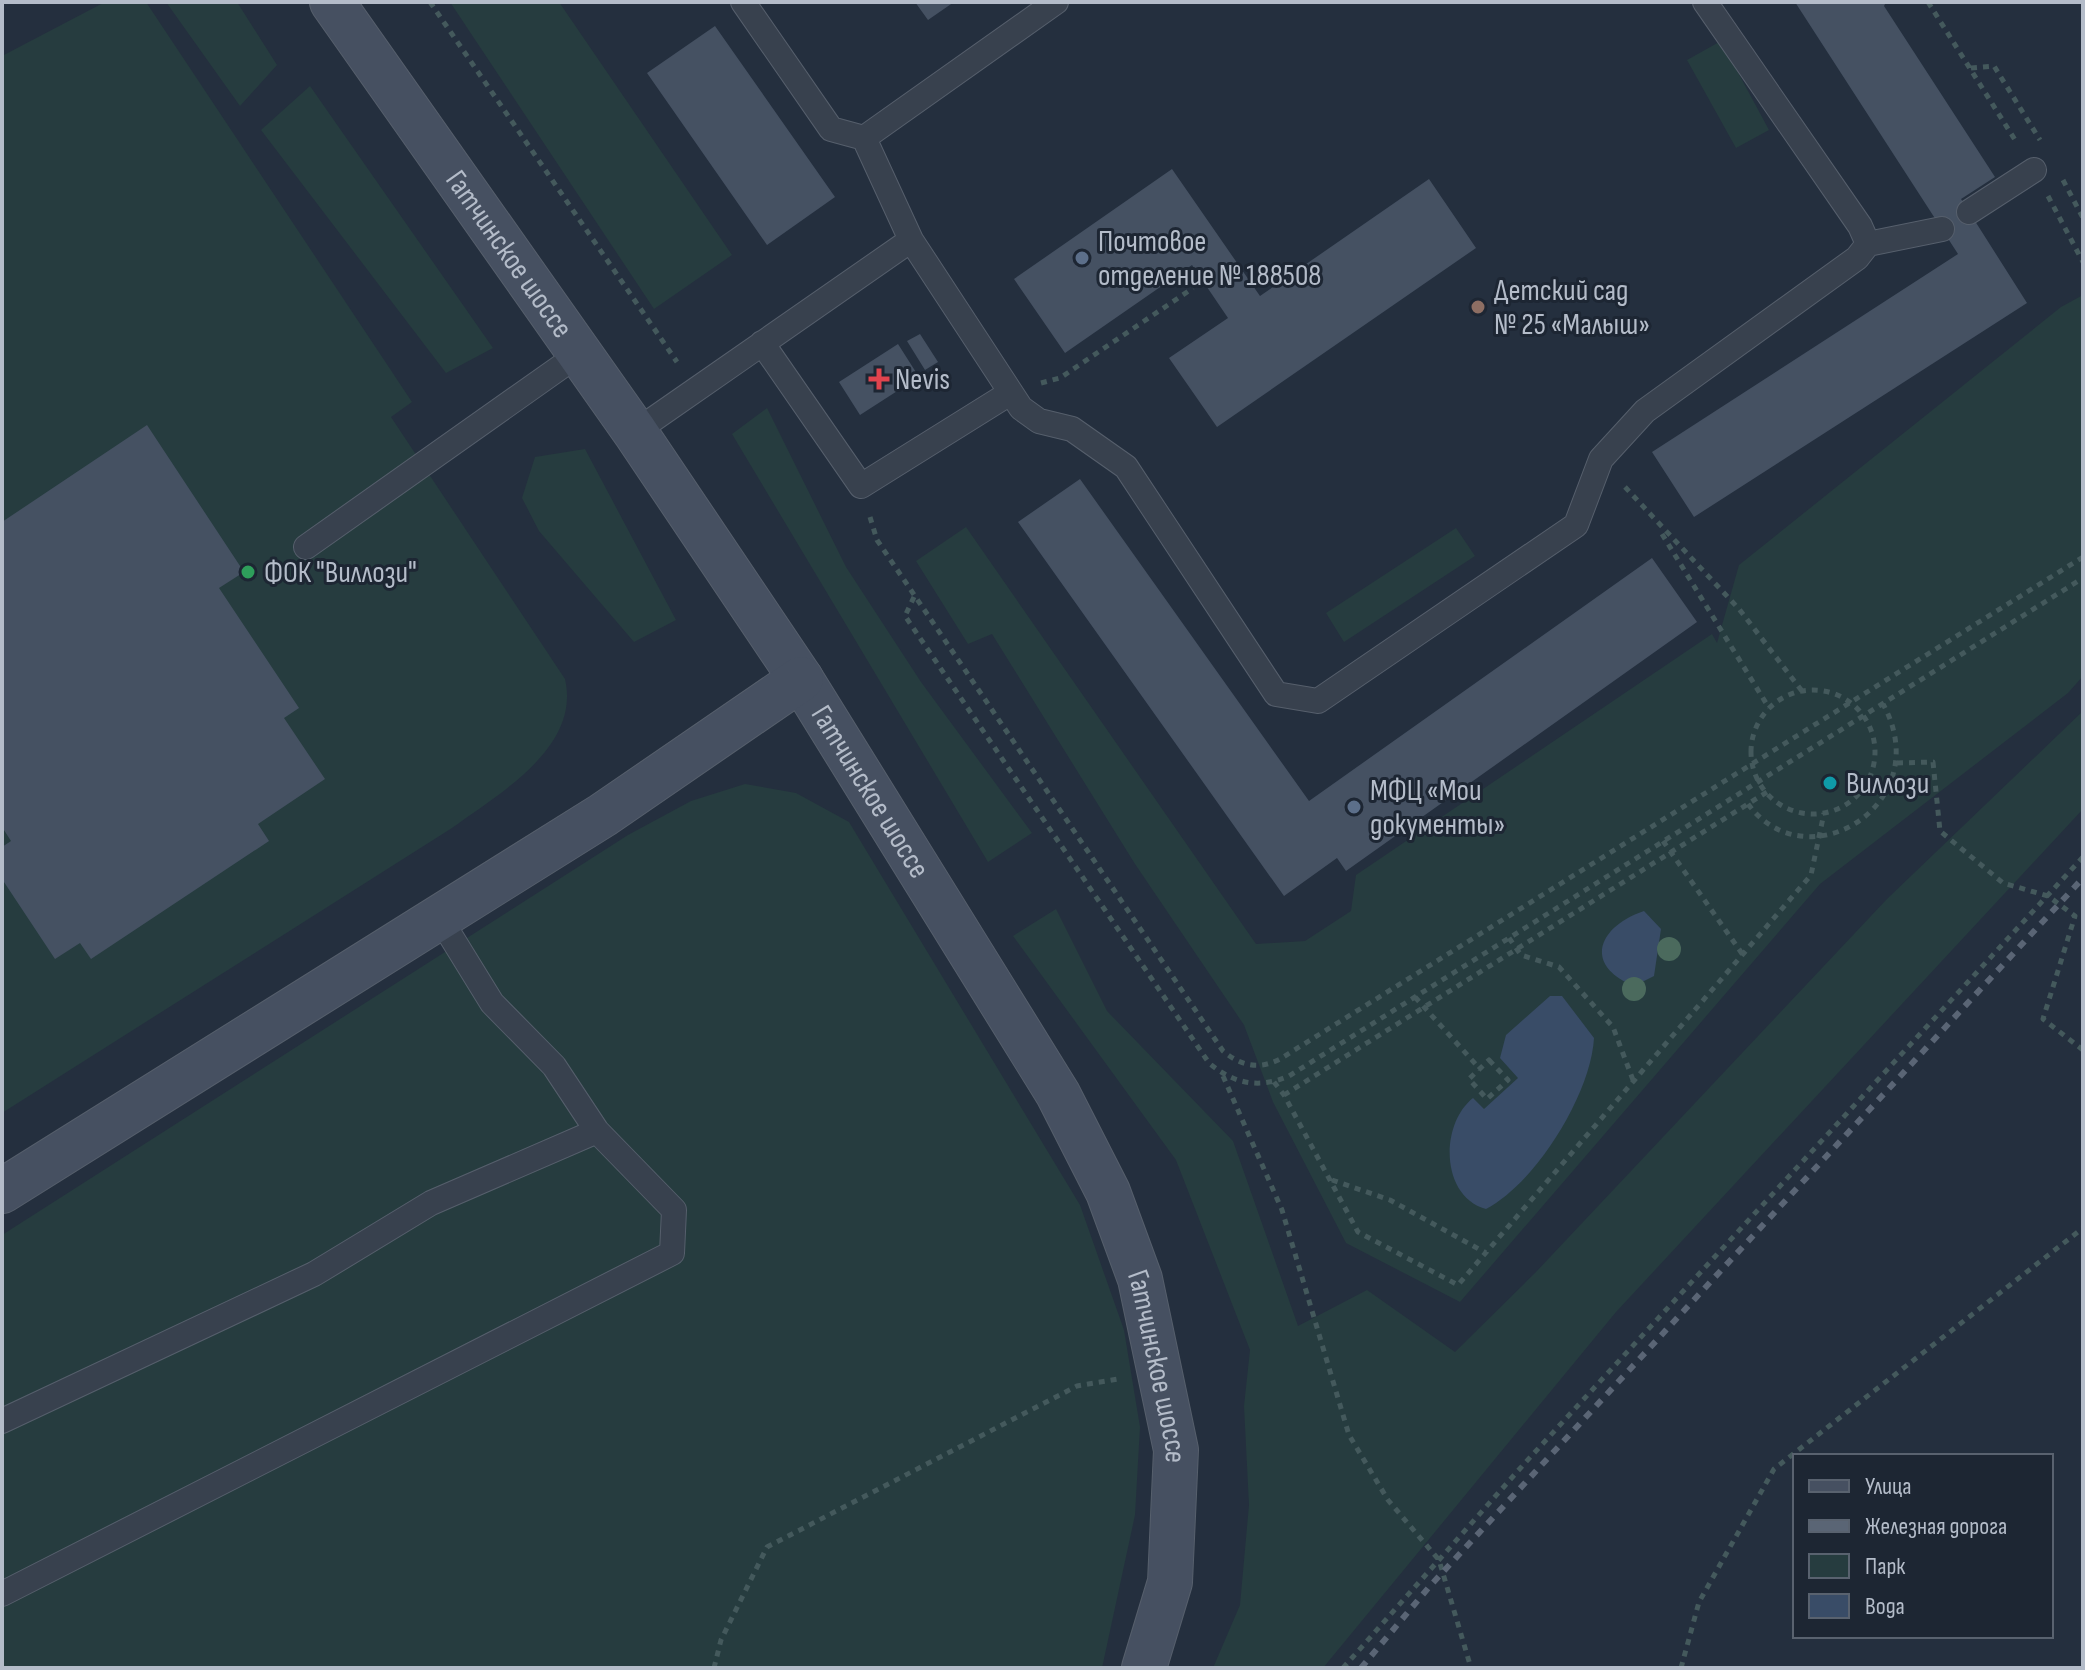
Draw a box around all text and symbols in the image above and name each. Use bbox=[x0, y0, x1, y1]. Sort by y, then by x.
street label: Гатчинское шоссе bbox=[437, 164, 580, 345]
place label: Почтовое отделение № 188508 bbox=[1098, 224, 1321, 294]
marker: Почтовое отделение № 188508 bbox=[1073, 249, 1091, 267]
place label: Детский сад № 25 «Малыш» bbox=[1494, 273, 1650, 343]
marker: Детский сад № 25 «Малыш» bbox=[1469, 298, 1487, 316]
place label: Nevis bbox=[895, 362, 950, 398]
marker: Nevis bbox=[870, 370, 888, 388]
place label: ФОК "Виллози" bbox=[264, 555, 417, 591]
marker: ФОК "Виллози" bbox=[239, 563, 257, 581]
street label: Гатчинское шоссе bbox=[803, 699, 937, 885]
place label: Виллози bbox=[1846, 766, 1929, 802]
place label: МФЦ «Мои документы» bbox=[1370, 773, 1505, 843]
marker: Виллози bbox=[1821, 774, 1839, 792]
marker: МФЦ «Мои документы» bbox=[1345, 798, 1363, 816]
street label: Гатчинское шоссе bbox=[1119, 1265, 1193, 1464]
legend bbox=[1793, 1454, 2053, 1638]
text: Улица bbox=[1865, 1472, 1911, 1501]
text: Железная дорога bbox=[1865, 1512, 2007, 1541]
text: Парк bbox=[1865, 1552, 1906, 1581]
text: Вода bbox=[1865, 1592, 1905, 1621]

